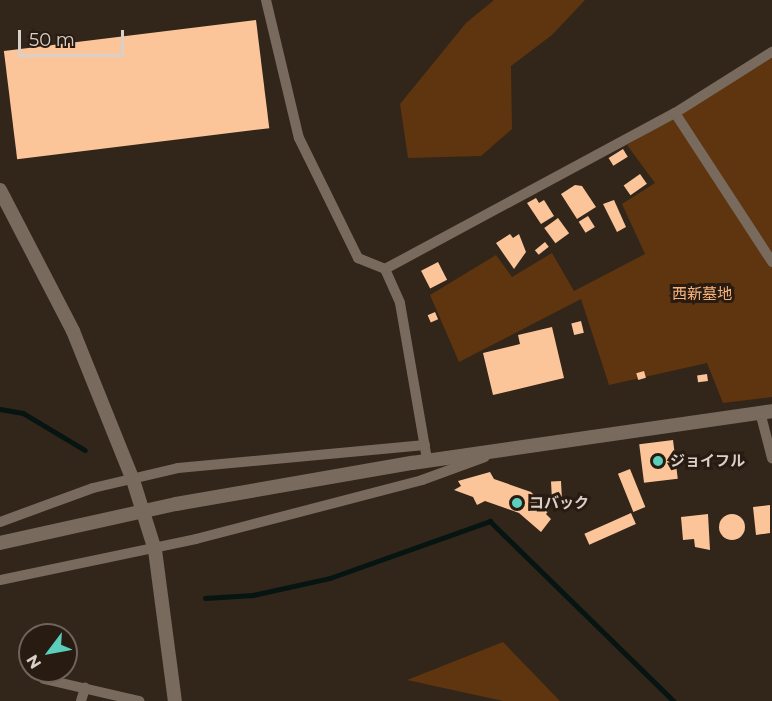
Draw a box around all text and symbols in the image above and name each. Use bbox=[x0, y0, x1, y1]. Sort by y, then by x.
scale bar bbox=[21, 18, 128, 56]
text: 50 m bbox=[29, 29, 75, 51]
park label: 西新墓地 bbox=[672, 285, 732, 303]
place label: ジョイフル bbox=[670, 452, 745, 470]
marker: ジョイフル bbox=[651, 454, 665, 468]
place label: コバック bbox=[529, 494, 589, 512]
marker: コバック bbox=[510, 496, 524, 510]
north arrow bbox=[18, 623, 78, 683]
text: N bbox=[23, 651, 45, 672]

